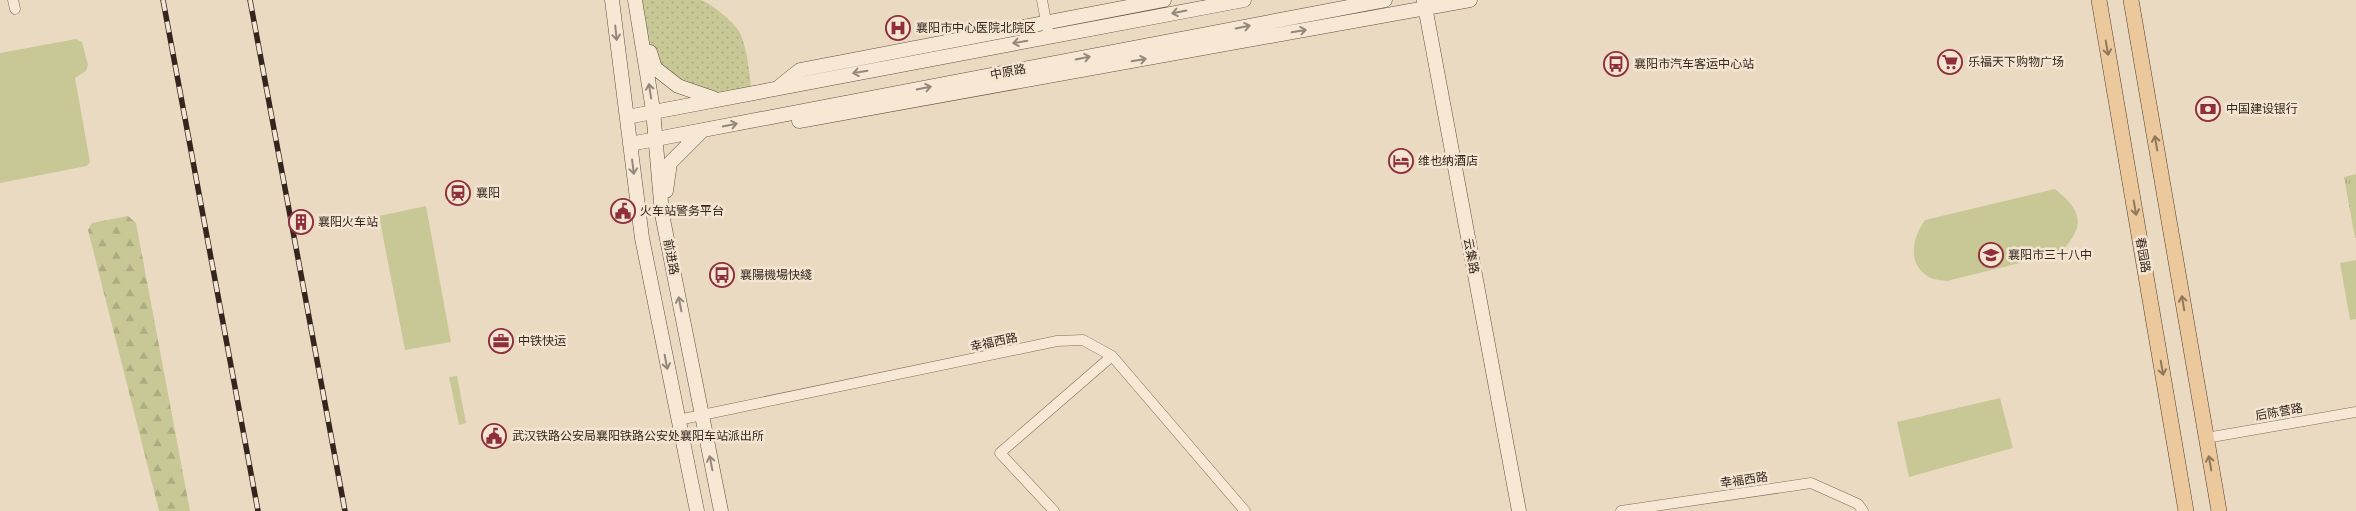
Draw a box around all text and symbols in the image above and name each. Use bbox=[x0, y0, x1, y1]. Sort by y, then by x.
one-way arrow bbox=[1172, 8, 1188, 18]
hospital icon: 襄阳市中心医院北院区 bbox=[885, 15, 911, 41]
place label: 襄阳市中心医院北院区 bbox=[916, 21, 1036, 35]
one-way arrow bbox=[1234, 22, 1250, 32]
one-way arrow bbox=[611, 25, 621, 41]
one-way arrow bbox=[1291, 26, 1307, 36]
one-way arrow bbox=[1012, 38, 1028, 48]
one-way arrow bbox=[2103, 40, 2113, 56]
supermarket icon: 乐福天下购物广场 bbox=[1937, 49, 1963, 75]
bus stop icon: 襄阳市汽车客运中心站 bbox=[1603, 51, 1629, 77]
one-way arrow bbox=[1075, 52, 1091, 62]
one-way arrow bbox=[1131, 55, 1147, 65]
place label: 乐福天下购物广场 bbox=[1968, 55, 2064, 69]
place label: 襄阳市汽车客运中心站 bbox=[1634, 57, 1754, 71]
street label: 中原路 bbox=[989, 62, 1027, 82]
one-way arrow bbox=[852, 68, 868, 77]
one-way arrow bbox=[644, 83, 654, 99]
one-way arrow bbox=[915, 83, 931, 93]
bank icon: 中国建设银行 bbox=[2195, 96, 2221, 122]
place label: 中国建设银行 bbox=[2226, 102, 2298, 116]
one-way arrow bbox=[721, 120, 737, 130]
one-way arrow bbox=[2150, 135, 2160, 151]
hotel icon: 维也纳酒店 bbox=[1388, 148, 1414, 174]
place label: 维也纳酒店 bbox=[1418, 154, 1478, 168]
one-way arrow bbox=[628, 159, 638, 175]
station icon: 襄阳 bbox=[445, 180, 471, 206]
place label: 襄阳 bbox=[476, 186, 500, 200]
public building icon: 火车站警务平台 bbox=[610, 198, 636, 224]
one-way arrow bbox=[2130, 200, 2140, 216]
place label: 火车站警务平台 bbox=[640, 204, 724, 218]
building icon: 襄阳火车站 bbox=[288, 209, 314, 235]
place label: 襄阳火车站 bbox=[318, 215, 378, 229]
street label: 春园路 bbox=[2133, 236, 2153, 274]
street label: 云集路 bbox=[1461, 237, 1481, 275]
street label: 前进路 bbox=[661, 238, 681, 276]
school or university icon: 襄阳市三十八中 bbox=[1978, 242, 2004, 268]
place label: 襄阳市三十八中 bbox=[2008, 248, 2092, 262]
bus stop icon: 襄陽機場快綫 bbox=[709, 262, 735, 288]
place label: 襄陽機場快綫 bbox=[740, 268, 812, 282]
one-way arrow bbox=[2178, 295, 2188, 311]
one-way arrow bbox=[675, 296, 684, 312]
office icon: 中铁快运 bbox=[488, 328, 514, 354]
street label: 幸福西路 bbox=[969, 330, 1019, 354]
place label: 中铁快运 bbox=[518, 334, 566, 348]
one-way arrow bbox=[662, 353, 672, 369]
one-way arrow bbox=[2157, 360, 2167, 376]
street label: 后陈营路 bbox=[2254, 401, 2304, 423]
public building icon: 武汉铁路公安局襄阳铁路公安处襄阳车站派出所 bbox=[481, 423, 507, 449]
place label: 武汉铁路公安局襄阳铁路公安处襄阳车站派出所 bbox=[512, 429, 764, 443]
one-way arrow bbox=[2205, 455, 2215, 471]
one-way arrow bbox=[706, 456, 715, 472]
street label: 幸福西路 bbox=[1719, 470, 1769, 490]

